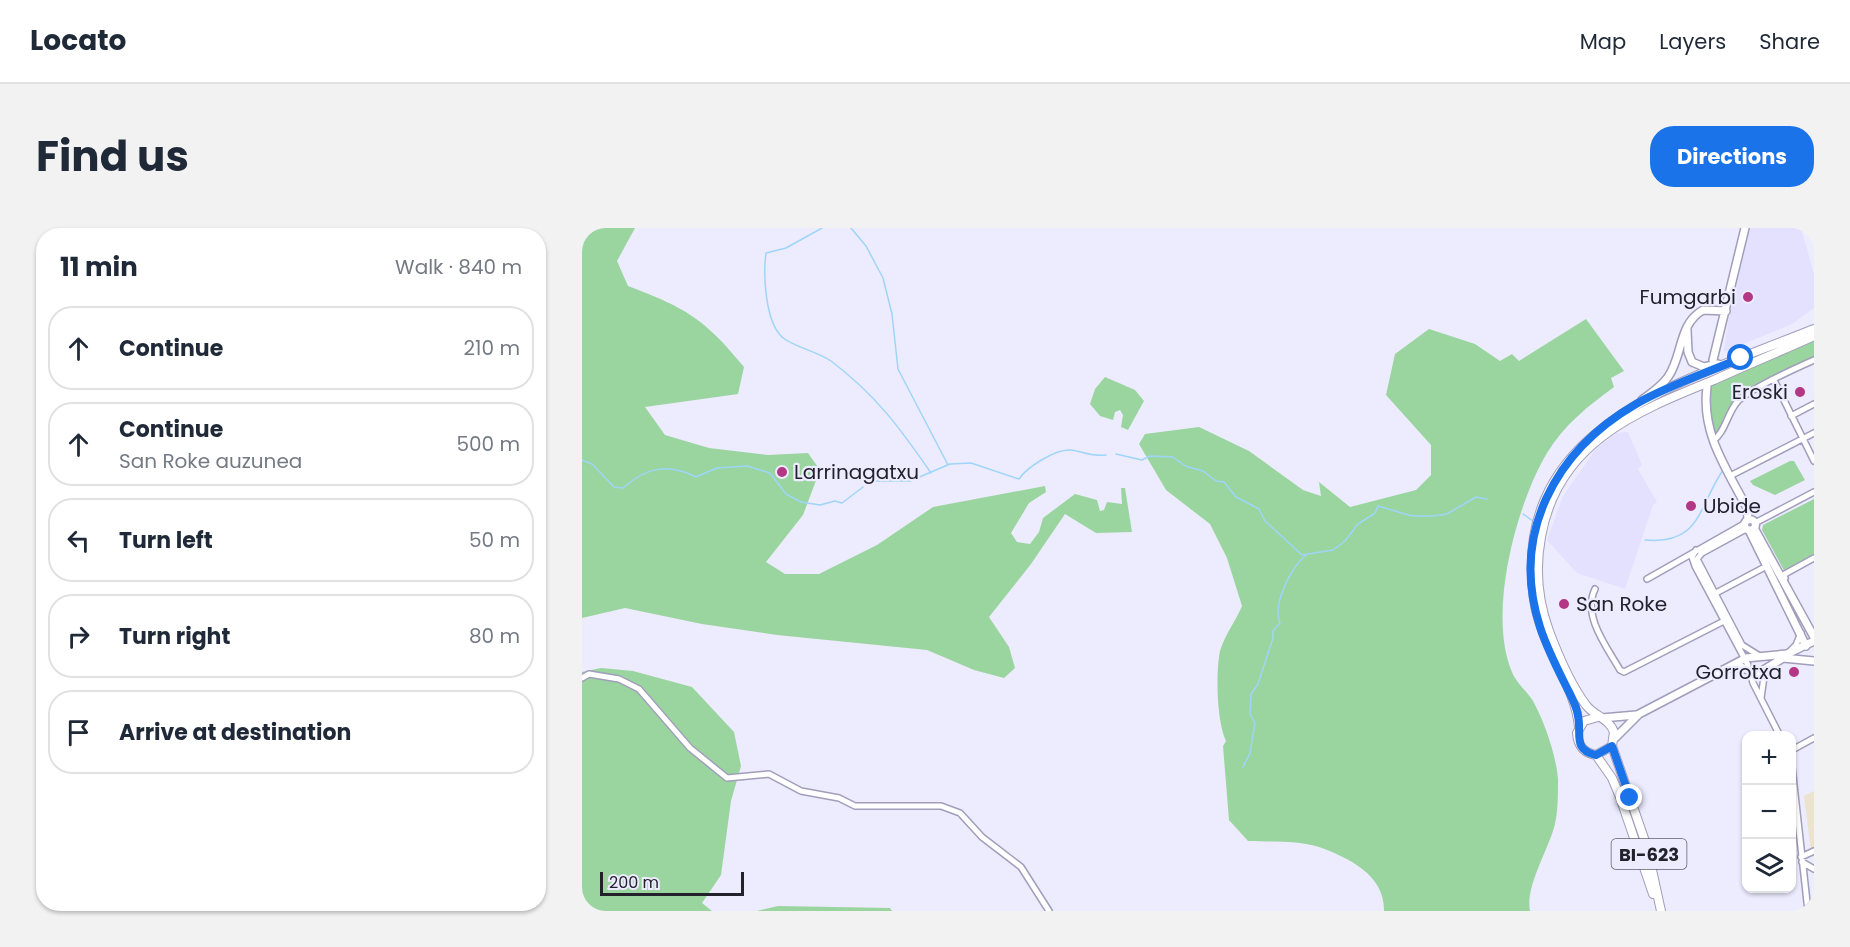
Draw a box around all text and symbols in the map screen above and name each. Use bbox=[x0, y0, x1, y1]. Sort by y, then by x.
text: Locato bbox=[30, 21, 126, 60]
text: Map bbox=[1580, 27, 1626, 56]
text: Layers bbox=[1659, 27, 1726, 56]
text: Share bbox=[1759, 27, 1820, 56]
button: Directions bbox=[1650, 126, 1814, 187]
text: Find us bbox=[36, 127, 189, 186]
text: 11 min bbox=[60, 249, 138, 285]
text: Walk · 840 m bbox=[395, 253, 522, 281]
place label: Fumgarbi bbox=[1640, 283, 1736, 311]
marker: Fumgarbi bbox=[1741, 290, 1755, 304]
icon: ahead bbox=[62, 332, 95, 365]
text: Continue bbox=[119, 333, 223, 364]
text: 210 m bbox=[464, 334, 520, 362]
route start bbox=[1727, 344, 1753, 370]
place label: Eroski bbox=[1732, 378, 1788, 406]
marker: Eroski bbox=[1793, 385, 1807, 399]
text: Continue bbox=[119, 414, 223, 445]
icon: ahead bbox=[62, 428, 95, 461]
text: 500 m bbox=[456, 430, 520, 458]
text: San Roke auzunea bbox=[119, 447, 302, 475]
place label: Larrinagatxu bbox=[794, 458, 919, 486]
marker: Larrinagatxu bbox=[775, 465, 789, 479]
place label: Ubide bbox=[1703, 492, 1761, 520]
marker: Ubide bbox=[1684, 499, 1698, 513]
icon: left bbox=[62, 524, 95, 557]
text: Turn left bbox=[119, 525, 213, 556]
text: 50 m bbox=[469, 526, 520, 554]
place label: San Roke bbox=[1576, 590, 1667, 618]
marker: San Roke bbox=[1557, 597, 1571, 611]
icon: right bbox=[62, 620, 95, 653]
text: Turn right bbox=[119, 621, 230, 652]
text: 80 m bbox=[469, 622, 520, 650]
place label: Gorrotxa bbox=[1696, 658, 1782, 686]
marker: Gorrotxa bbox=[1787, 665, 1801, 679]
icon: arrive bbox=[62, 716, 95, 749]
text: Arrive at destination bbox=[119, 717, 351, 748]
map controls bbox=[1742, 731, 1796, 893]
button: + bbox=[1742, 731, 1796, 785]
route end bbox=[1616, 784, 1642, 810]
button: − bbox=[1742, 785, 1796, 839]
road number: BI-623 bbox=[1612, 839, 1686, 869]
button: layers bbox=[1742, 839, 1796, 893]
scale bar bbox=[600, 869, 744, 896]
text: 200 m bbox=[609, 871, 659, 894]

